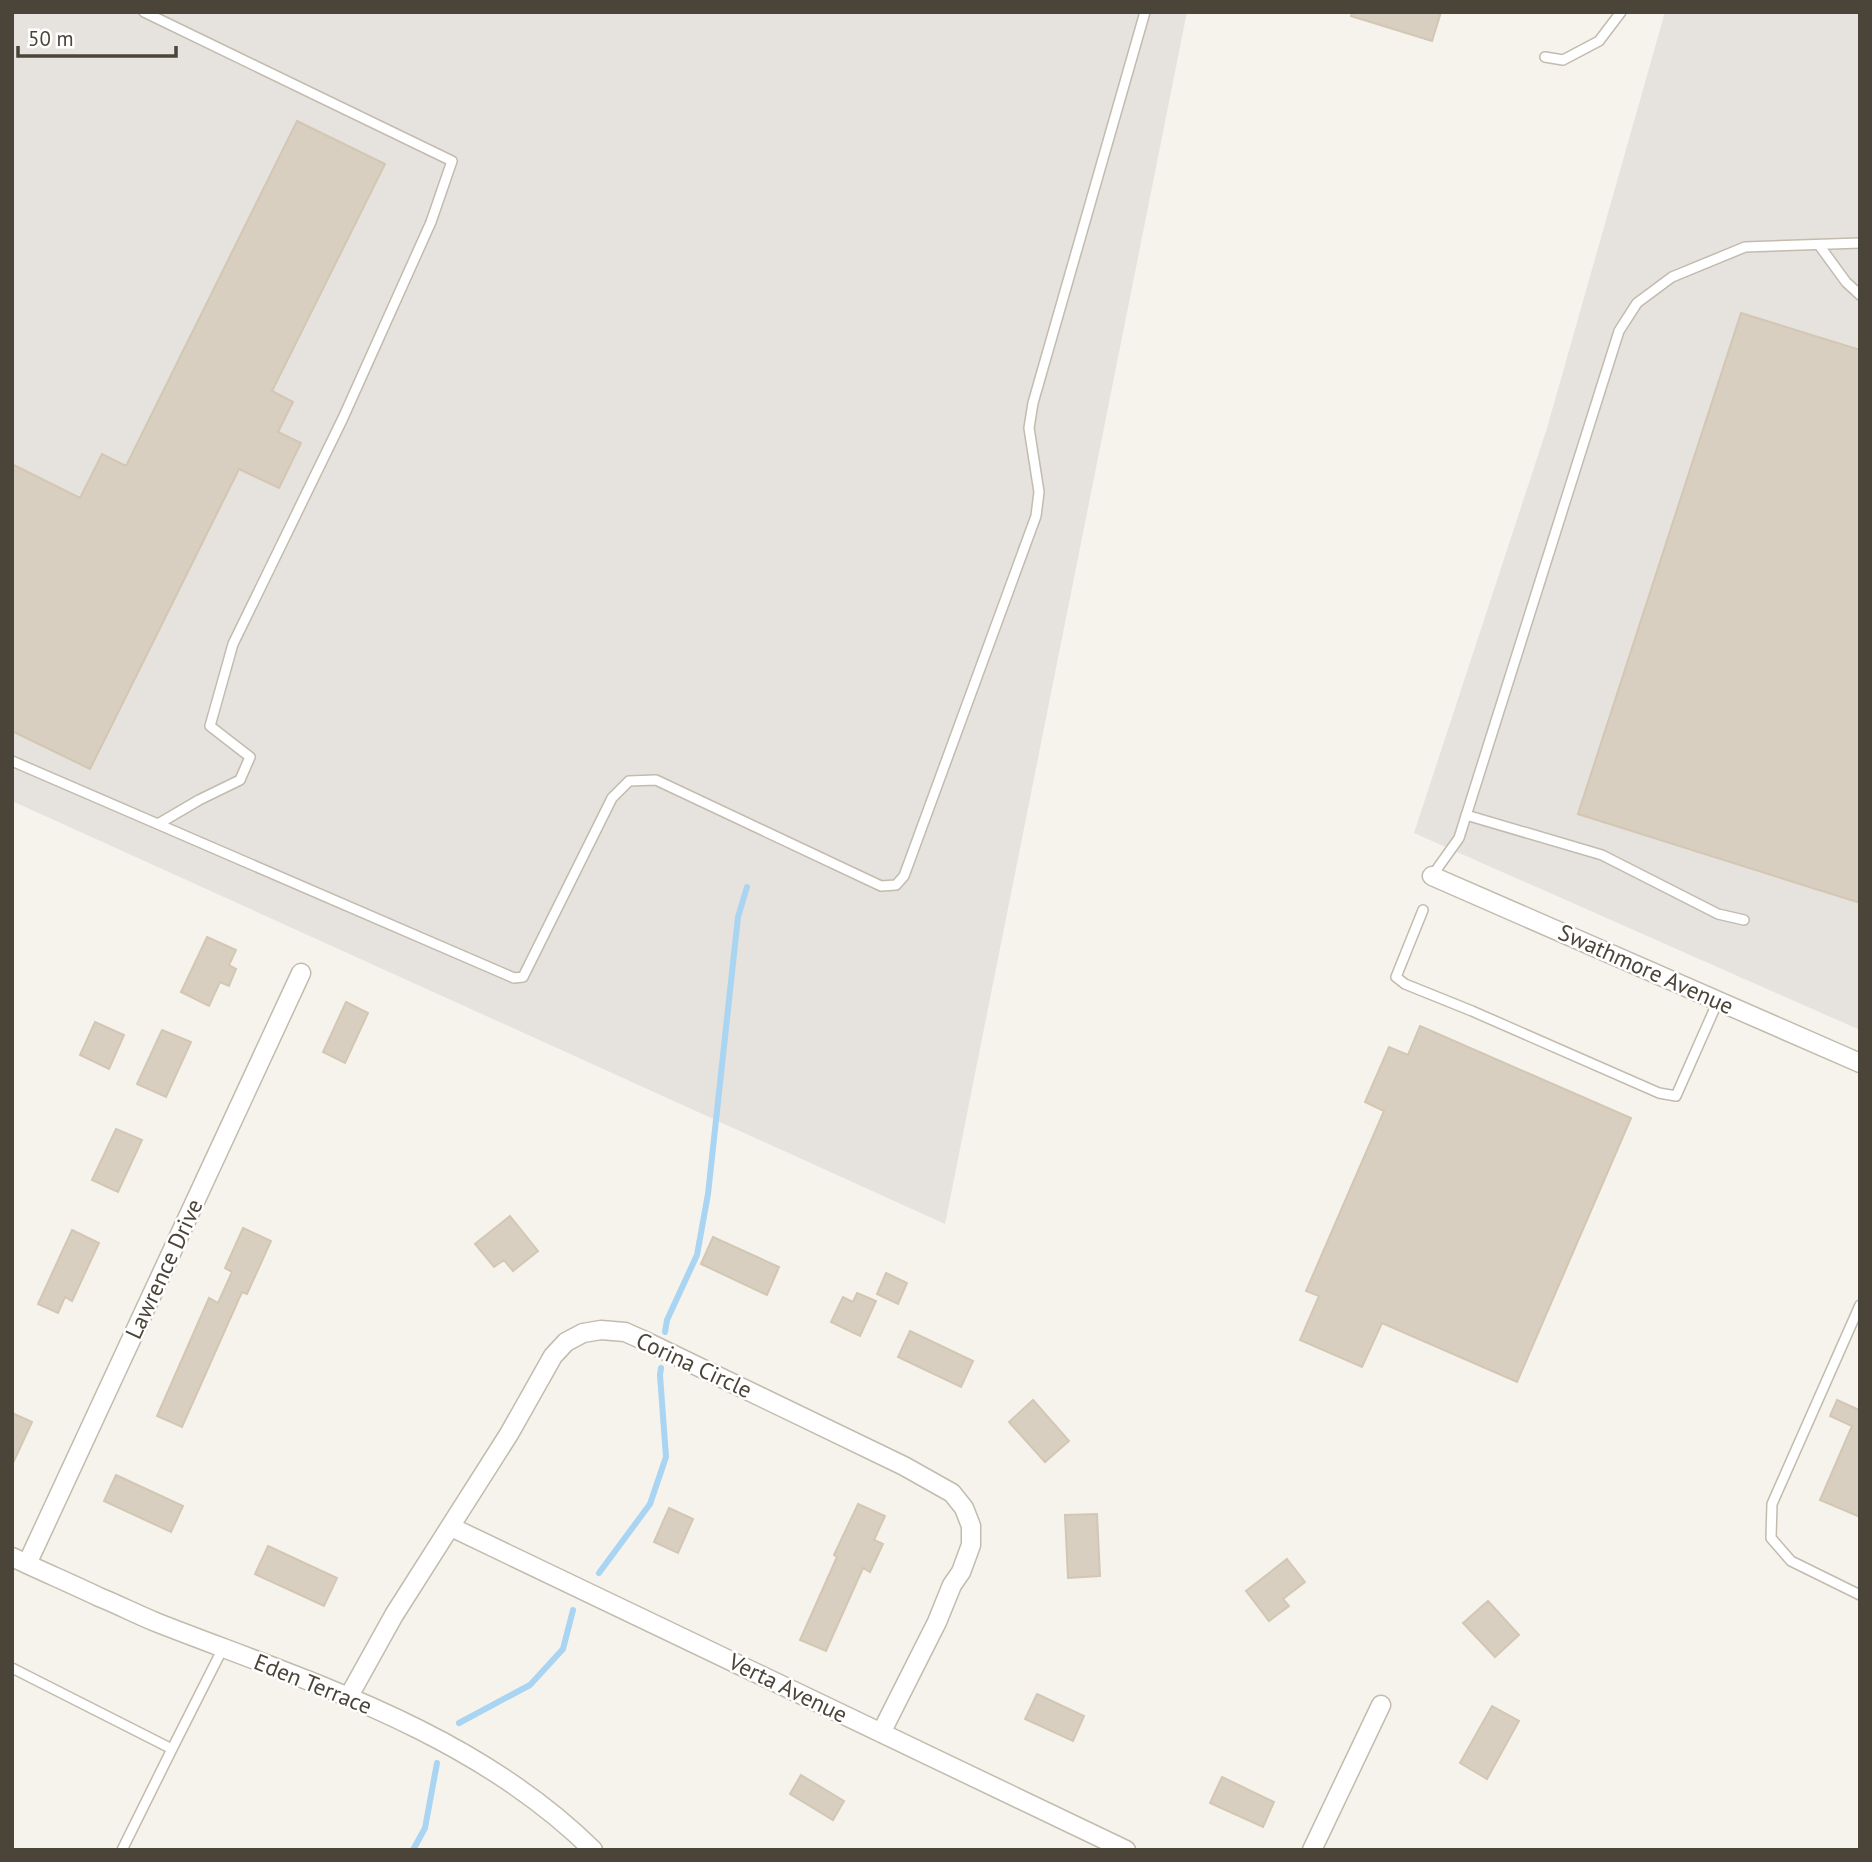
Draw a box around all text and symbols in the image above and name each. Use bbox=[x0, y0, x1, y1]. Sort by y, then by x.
scale bar bbox=[18, 14, 175, 58]
text: 50 m bbox=[28, 25, 74, 52]
street label: Swathmore Avenue bbox=[1554, 917, 1738, 1020]
street label: Lawrence Drive bbox=[118, 1194, 209, 1343]
street label: Corina Circle bbox=[632, 1325, 757, 1404]
street label: Verta Avenue bbox=[723, 1646, 852, 1729]
street label: Eden Terrace bbox=[250, 1647, 376, 1720]

